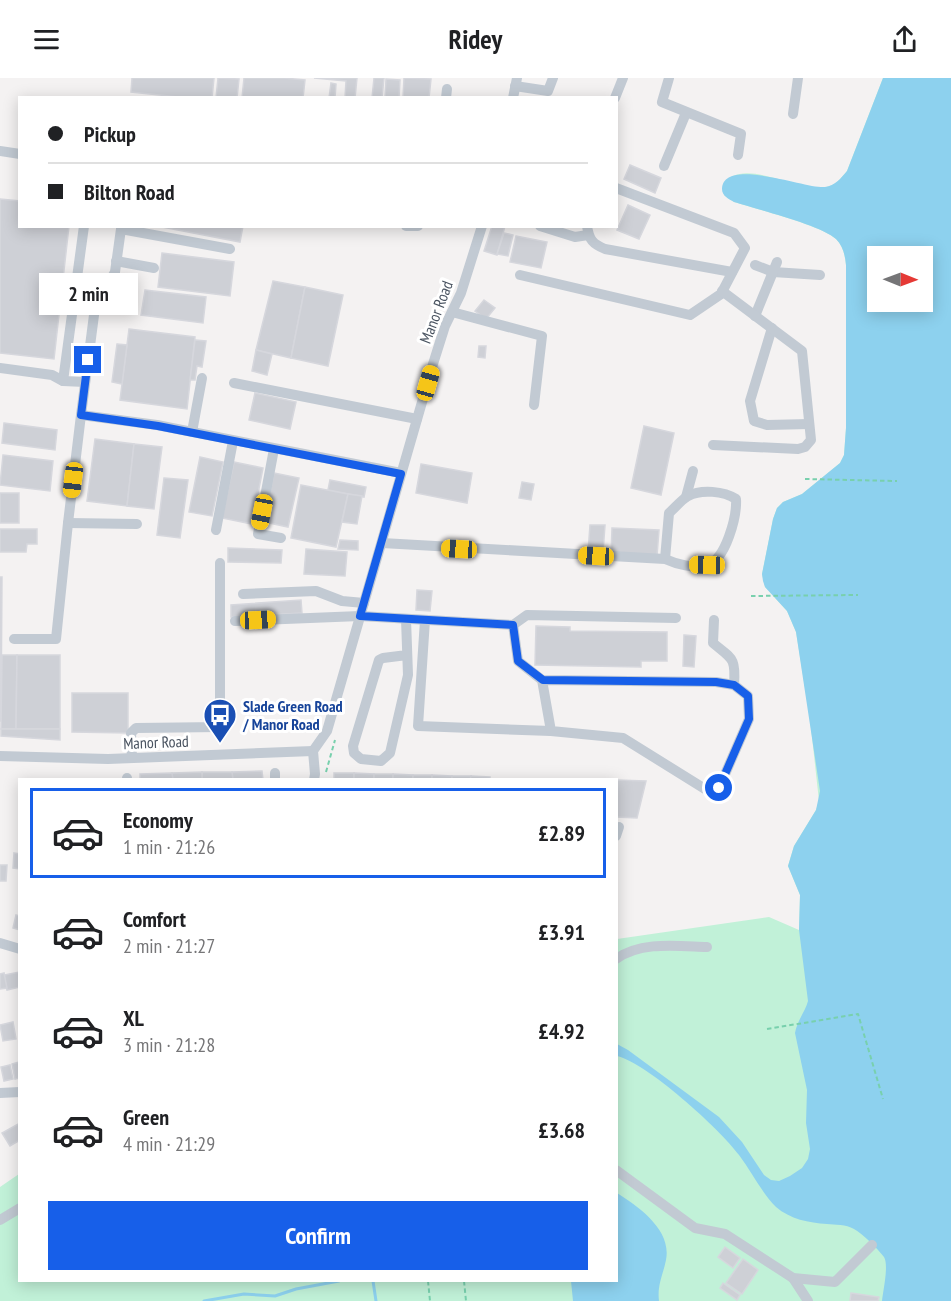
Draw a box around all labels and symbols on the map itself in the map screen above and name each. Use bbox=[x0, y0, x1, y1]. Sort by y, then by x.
north arrow bbox=[867, 246, 933, 312]
callout: 2 min bbox=[38, 273, 138, 315]
street label: Manor Road bbox=[415, 278, 457, 346]
route end bbox=[74, 346, 101, 373]
car bbox=[414, 363, 442, 403]
car bbox=[62, 461, 84, 499]
car bbox=[250, 493, 274, 531]
car bbox=[441, 539, 477, 559]
car bbox=[578, 546, 614, 566]
car bbox=[689, 556, 725, 574]
car bbox=[240, 610, 276, 630]
place label: Slade Green Road / Manor Road bbox=[242, 696, 343, 734]
bus stop icon: Slade Green Road / Manor Road bbox=[202, 697, 238, 744]
street label: Manor Road bbox=[123, 731, 189, 753]
route start bbox=[705, 774, 732, 801]

